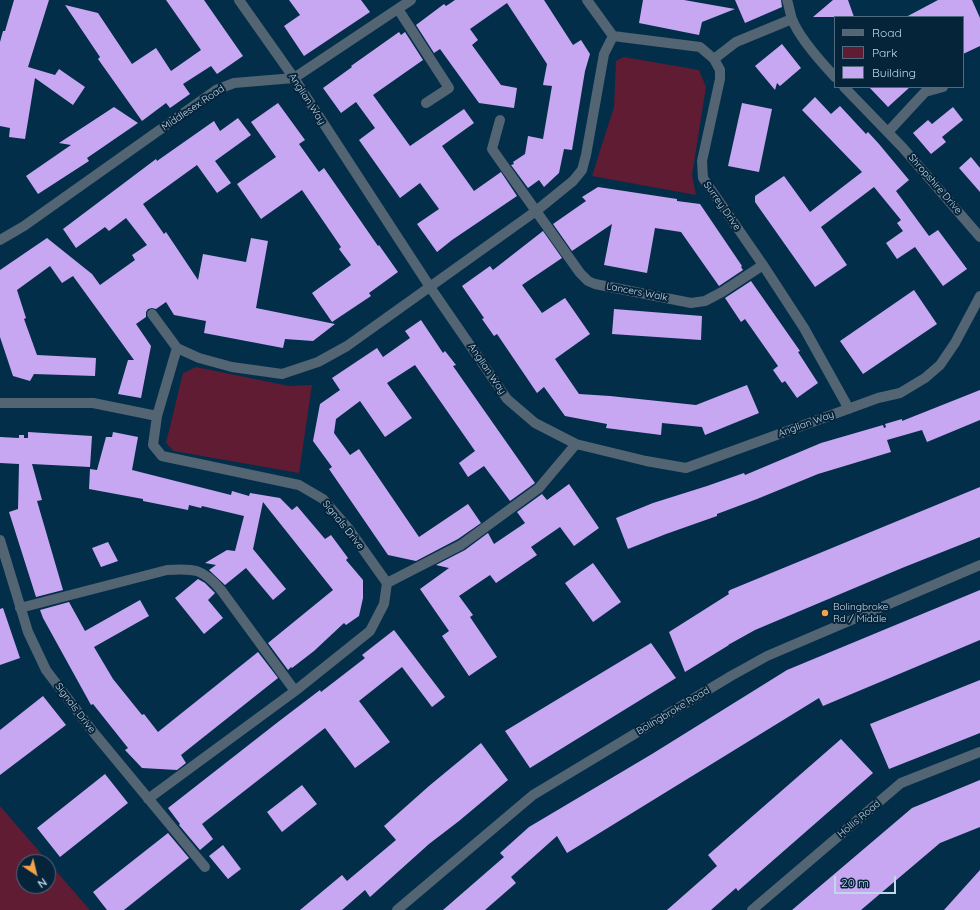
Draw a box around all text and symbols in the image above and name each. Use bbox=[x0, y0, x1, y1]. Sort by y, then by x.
legend bbox=[834, 16, 964, 88]
text: Road bbox=[872, 25, 902, 40]
text: Park bbox=[872, 45, 897, 60]
text: Building bbox=[872, 65, 916, 80]
street label: Anglian Way bbox=[286, 71, 328, 127]
street label: Middlesex Road bbox=[159, 83, 227, 133]
street label: Shropshire Drive bbox=[906, 152, 964, 216]
street label: Surrey Drive bbox=[701, 179, 743, 233]
street label: Lancers Walk bbox=[605, 280, 669, 304]
street label: Anglian Way bbox=[466, 341, 508, 397]
street label: Anglian Way bbox=[776, 408, 836, 440]
street label: Signals Drive bbox=[320, 498, 366, 552]
place label: Bolingbroke Rd / Middle bbox=[833, 601, 889, 624]
marker: Bolingbroke Rd / Middle bbox=[820, 608, 830, 618]
street label: Signals Drive bbox=[52, 681, 98, 735]
street label: Bolingbroke Road bbox=[634, 684, 712, 738]
street label: Hollis Road bbox=[835, 798, 883, 840]
north arrow bbox=[16, 854, 56, 894]
scale bar bbox=[836, 868, 898, 894]
text: N bbox=[35, 875, 50, 891]
text: 20 m bbox=[841, 875, 869, 890]

